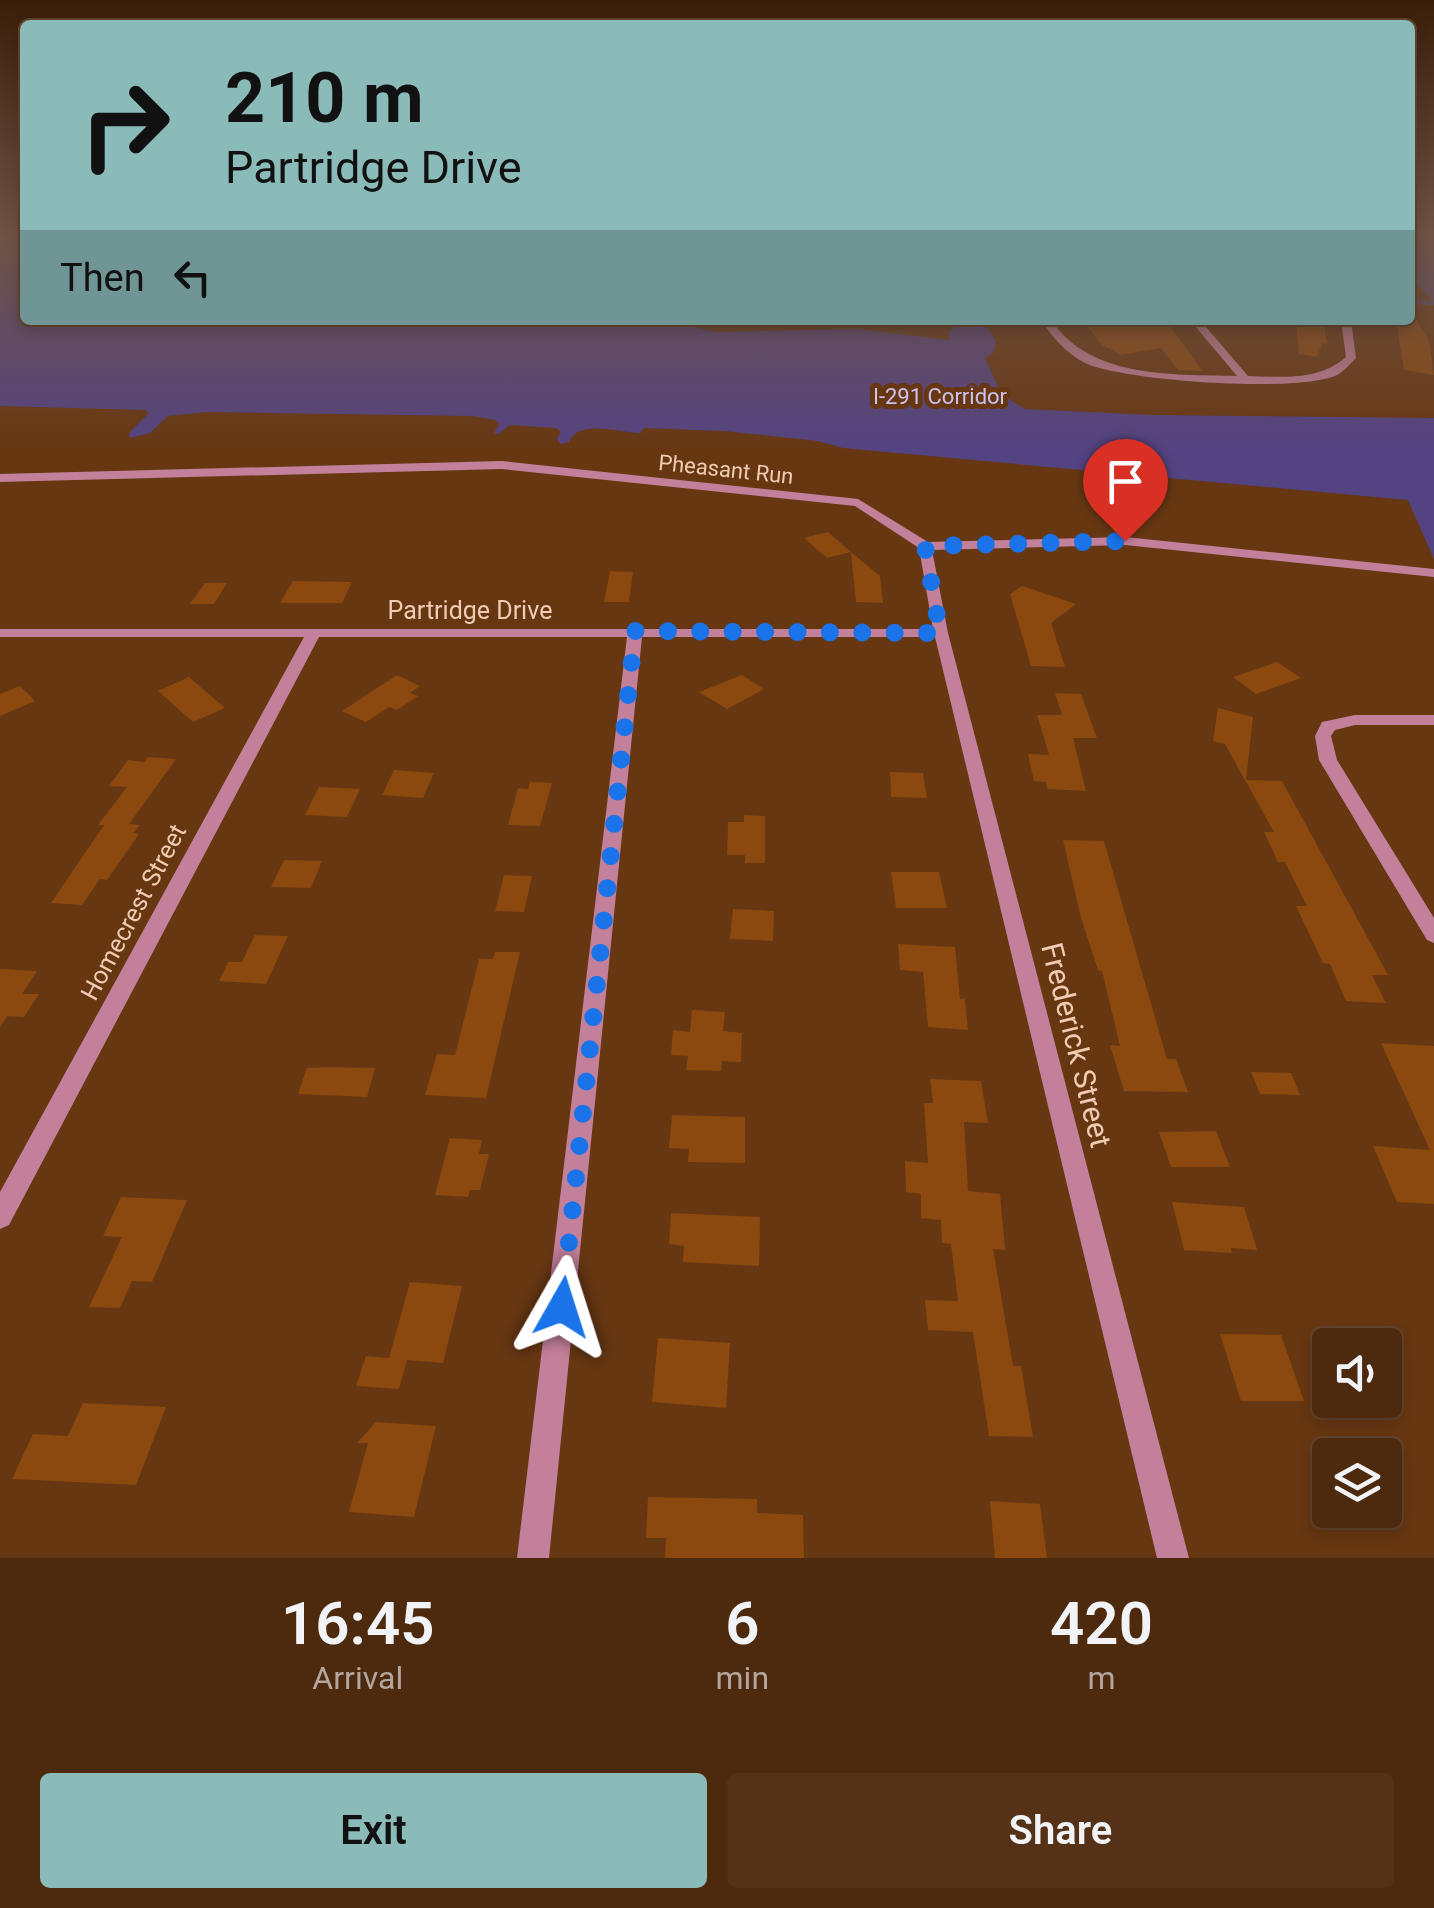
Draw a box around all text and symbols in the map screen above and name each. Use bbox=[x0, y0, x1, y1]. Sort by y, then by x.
text: 210 m bbox=[225, 57, 424, 139]
icon: right bbox=[60, 60, 190, 190]
text: Partridge Drive bbox=[225, 141, 522, 194]
icon: left bbox=[165, 250, 220, 305]
text: Then bbox=[60, 256, 145, 300]
park label: I-291 Corridor bbox=[873, 384, 1008, 409]
pin bbox=[1083, 439, 1168, 542]
street label: Pheasant Run bbox=[657, 450, 795, 489]
icon: arrive bbox=[1098, 454, 1153, 509]
street label: Partridge Drive bbox=[388, 596, 552, 625]
street label: Homecrest Street bbox=[75, 819, 192, 1005]
street label: Frederick Street bbox=[1034, 939, 1119, 1151]
position arrow bbox=[510, 1255, 614, 1359]
map controls bbox=[1312, 1328, 1402, 1528]
button: sound bbox=[1312, 1328, 1402, 1418]
button: layers bbox=[1312, 1438, 1402, 1528]
text: 16:45 bbox=[281, 1588, 435, 1659]
text: 6 bbox=[725, 1588, 759, 1659]
text: 420 bbox=[1050, 1588, 1153, 1659]
text: Arrival bbox=[312, 1659, 403, 1697]
text: min bbox=[716, 1659, 769, 1697]
text: m bbox=[1087, 1659, 1116, 1697]
button: Exit bbox=[40, 1773, 707, 1888]
button: Share bbox=[727, 1773, 1394, 1888]

